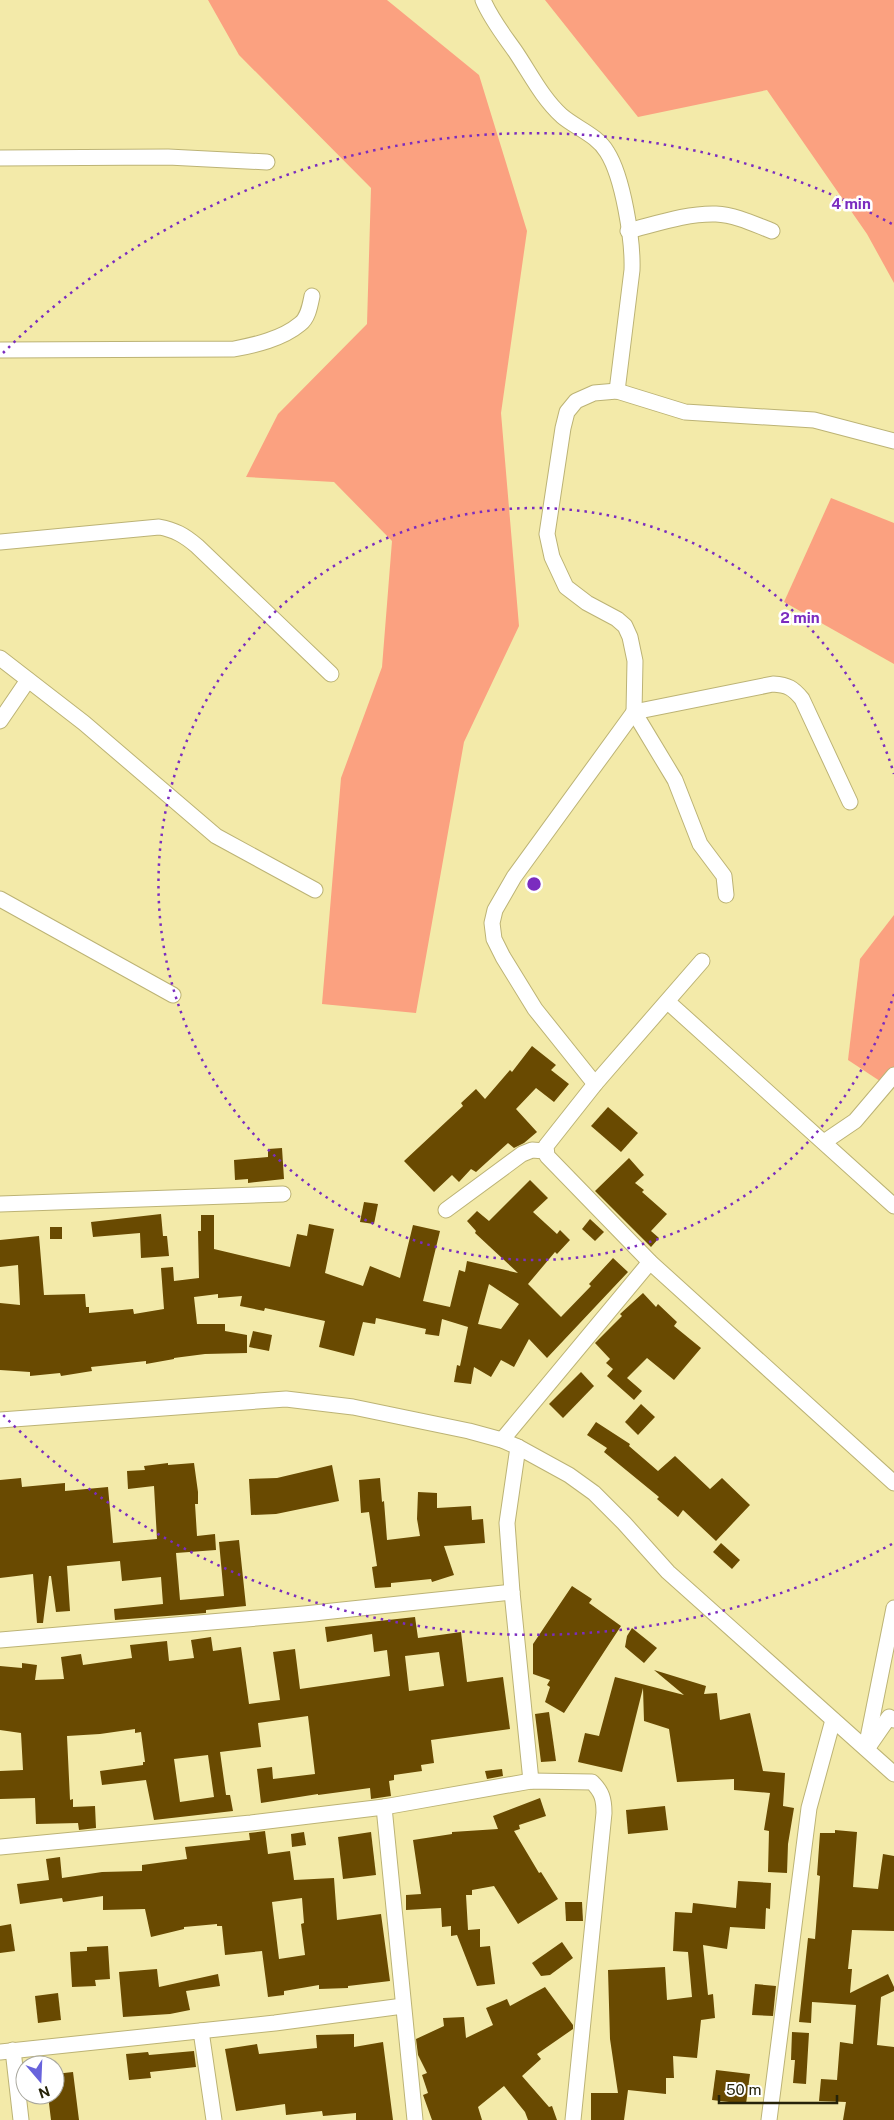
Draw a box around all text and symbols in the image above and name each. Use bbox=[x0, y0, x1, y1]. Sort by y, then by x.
text: 4 min bbox=[831, 195, 871, 212]
text: 2 min bbox=[780, 609, 820, 626]
centre of rings bbox=[525, 875, 543, 893]
north arrow bbox=[15, 2055, 65, 2105]
scale bar bbox=[719, 2072, 836, 2104]
text: 50 m bbox=[726, 2081, 761, 2098]
text: N bbox=[36, 2083, 52, 2102]

